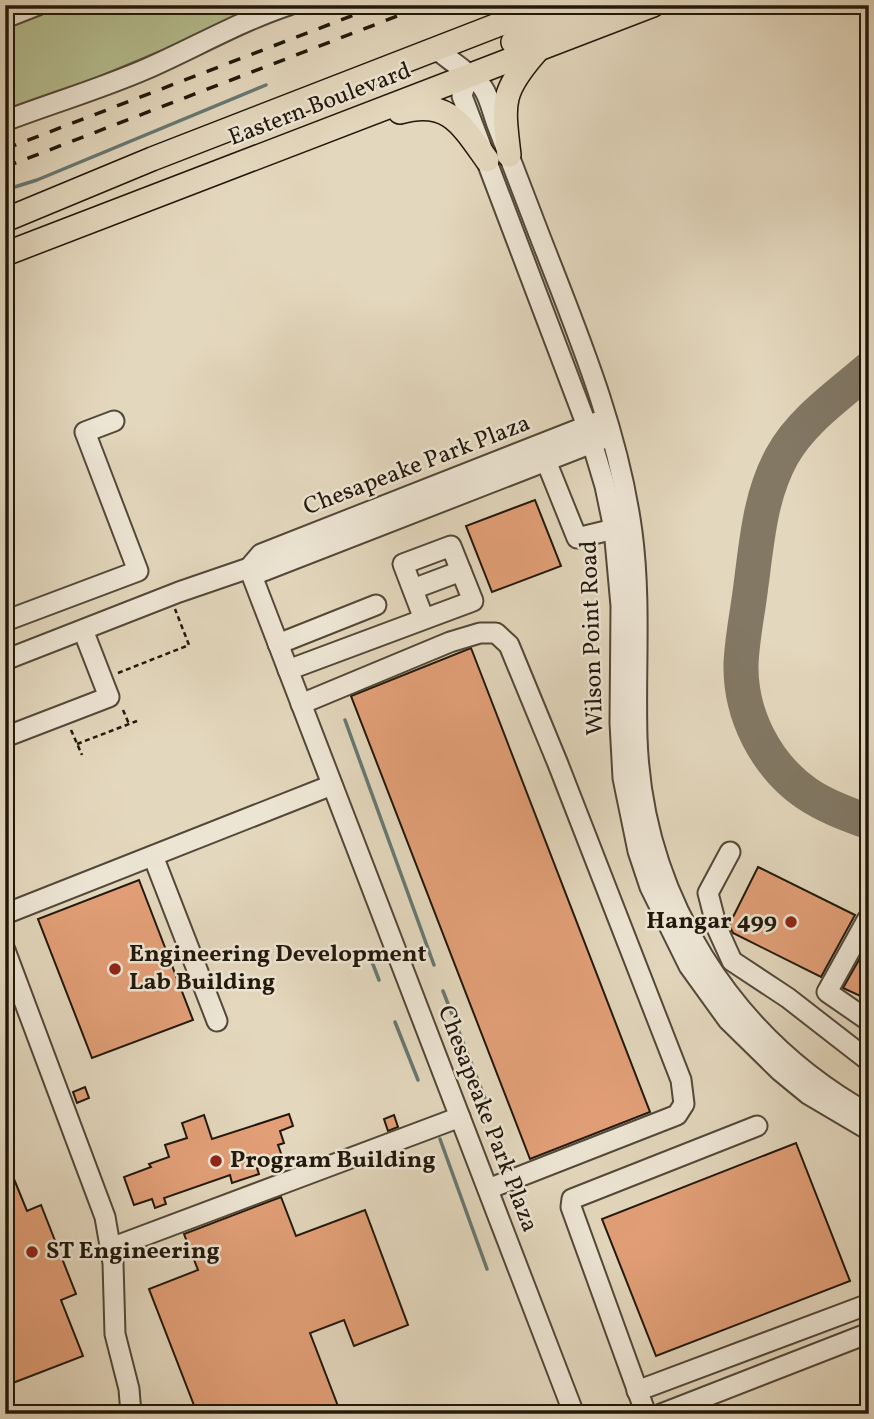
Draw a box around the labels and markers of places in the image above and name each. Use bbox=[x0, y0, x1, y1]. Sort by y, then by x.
place label: Hangar 499 bbox=[646, 905, 777, 939]
marker: Hangar 499 bbox=[783, 914, 799, 930]
place label: Engineering Development Lab Building bbox=[129, 938, 426, 1000]
marker: Engineering Development Lab Building bbox=[107, 961, 123, 977]
place label: Program Building bbox=[230, 1144, 436, 1178]
marker: Program Building bbox=[208, 1153, 224, 1169]
place label: ST Engineering bbox=[46, 1235, 220, 1269]
marker: ST Engineering bbox=[24, 1244, 40, 1260]

